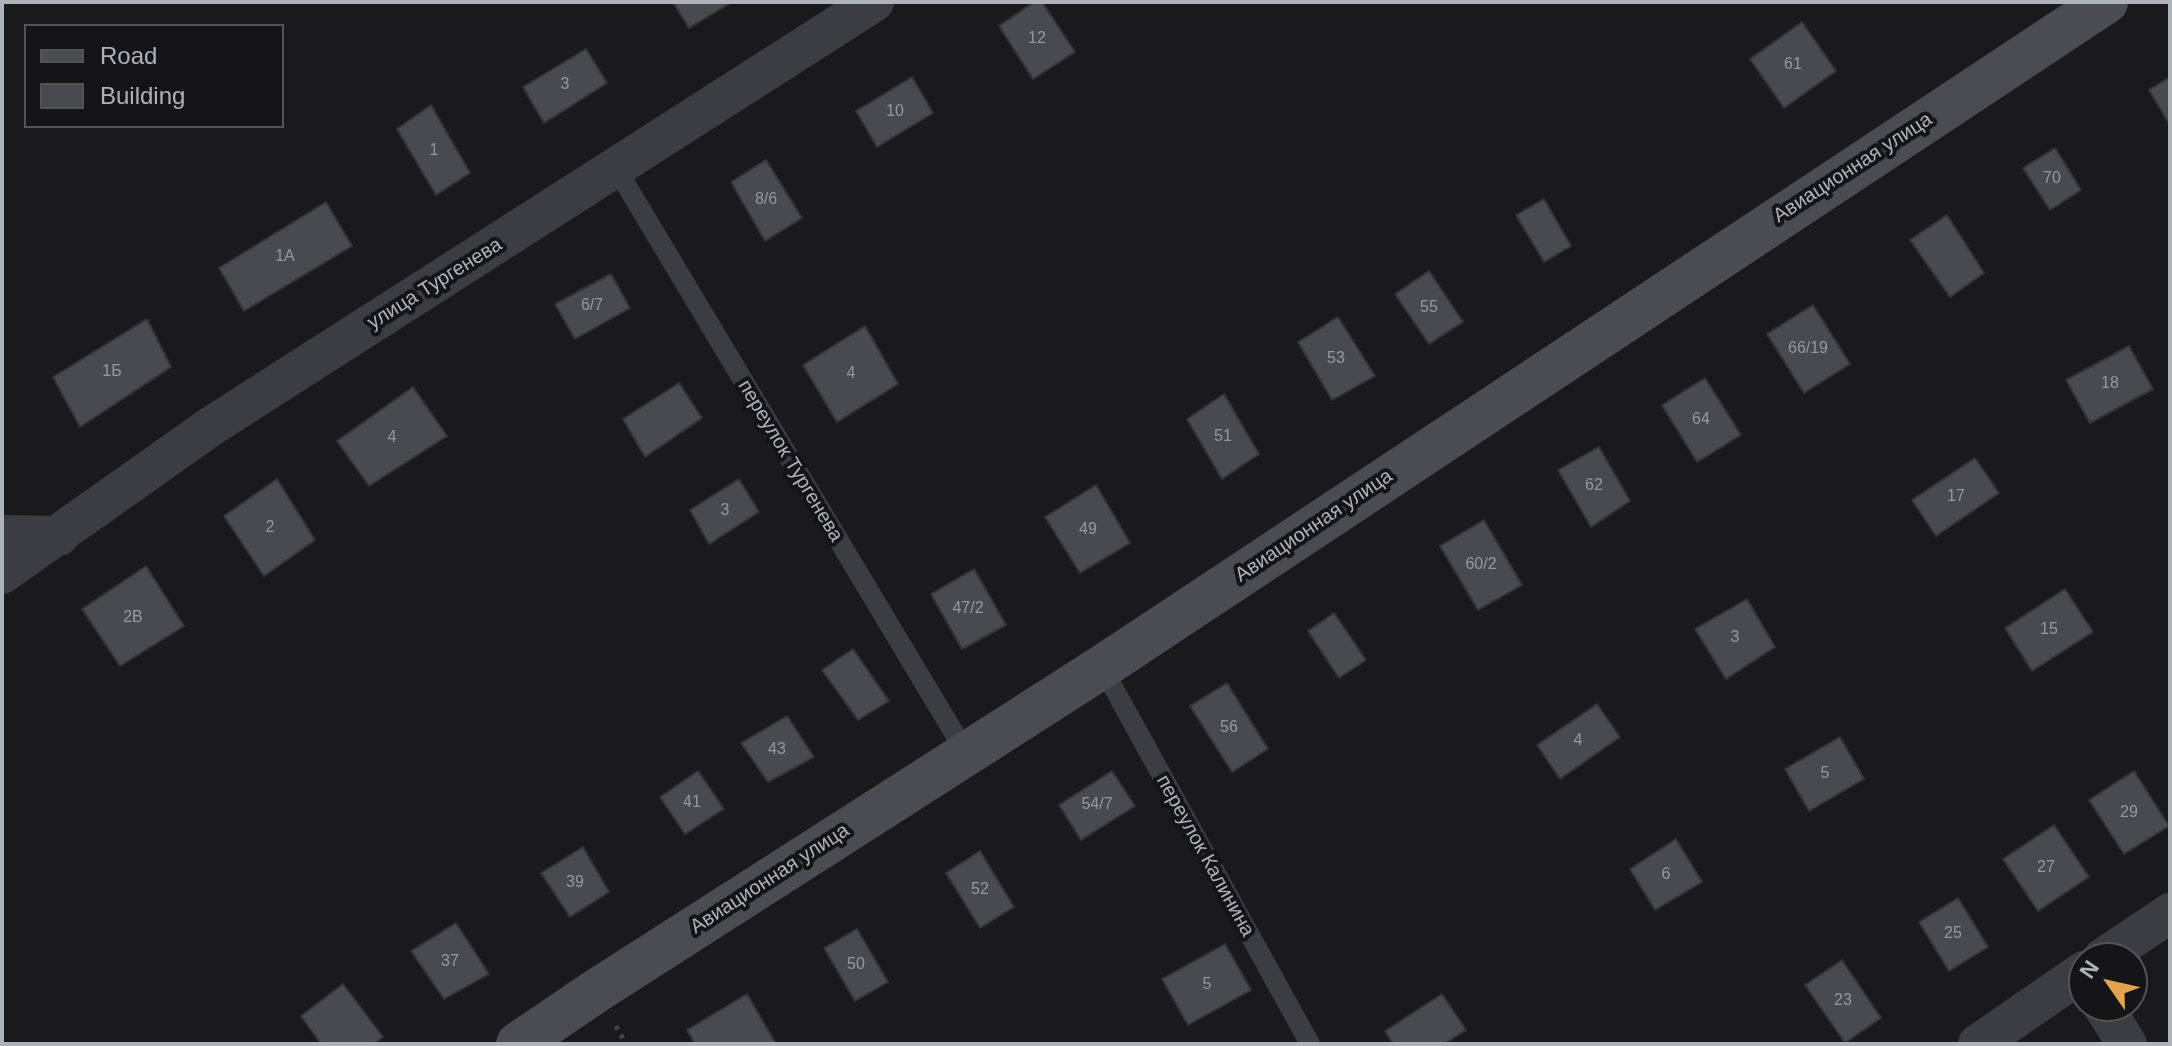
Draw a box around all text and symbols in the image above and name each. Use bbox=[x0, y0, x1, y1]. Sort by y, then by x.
legend bbox=[24, 24, 284, 128]
house number: 12 bbox=[1028, 29, 1046, 49]
text: Road bbox=[100, 42, 157, 69]
house number: 61 bbox=[1784, 55, 1802, 75]
house number: 3 bbox=[561, 75, 569, 95]
text: Building bbox=[100, 82, 185, 109]
house number: 10 bbox=[886, 102, 904, 122]
street label: Авиационная улица bbox=[1769, 108, 1937, 228]
house number: 1 bbox=[430, 141, 438, 161]
house number: 70 bbox=[2043, 169, 2061, 189]
house number: 8/6 bbox=[755, 190, 777, 210]
street label: улица Тургенева bbox=[363, 233, 507, 335]
house number: 1А bbox=[275, 247, 295, 267]
house number: 6/7 bbox=[581, 296, 603, 316]
house number: 55 bbox=[1420, 298, 1438, 318]
house number: 66/19 bbox=[1788, 339, 1828, 359]
house number: 53 bbox=[1327, 349, 1345, 369]
house number: 1Б bbox=[102, 362, 122, 382]
house number: 4 bbox=[847, 364, 855, 384]
house number: 18 bbox=[2101, 374, 2119, 394]
street label: переулок Тургенева bbox=[732, 376, 848, 546]
house number: 64 bbox=[1692, 410, 1710, 430]
house number: 51 bbox=[1214, 427, 1232, 447]
house number: 4 bbox=[388, 428, 396, 448]
street label: Авиационная улица bbox=[1231, 464, 1397, 588]
house number: 62 bbox=[1585, 476, 1603, 496]
house number: 17 bbox=[1947, 487, 1965, 507]
house number: 3 bbox=[721, 501, 729, 521]
house number: 2 bbox=[266, 518, 274, 538]
house number: 49 bbox=[1079, 520, 1097, 540]
house number: 60/2 bbox=[1465, 555, 1497, 575]
house number: 47/2 bbox=[952, 599, 984, 619]
house number: 2В bbox=[123, 608, 143, 628]
house number: 15 bbox=[2040, 620, 2058, 640]
house number: 3 bbox=[1731, 628, 1739, 648]
house number: 56 bbox=[1220, 718, 1238, 738]
house number: 4 bbox=[1574, 731, 1582, 751]
house number: 43 bbox=[768, 740, 786, 760]
house number: 5 bbox=[1821, 764, 1829, 784]
street label: переулок Калинина bbox=[1151, 771, 1259, 941]
house number: 41 bbox=[683, 793, 701, 813]
house number: 54/7 bbox=[1081, 795, 1113, 815]
house number: 29 bbox=[2120, 803, 2138, 823]
street label: Авиационная улица bbox=[686, 819, 854, 939]
house number: 27 bbox=[2037, 858, 2055, 878]
house number: 6 bbox=[1662, 865, 1670, 885]
house number: 39 bbox=[566, 873, 584, 893]
house number: 52 bbox=[971, 880, 989, 900]
house number: 25 bbox=[1944, 924, 1962, 944]
north arrow bbox=[2068, 942, 2148, 1022]
house number: 37 bbox=[441, 952, 459, 972]
house number: 50 bbox=[847, 955, 865, 975]
text: N bbox=[2075, 956, 2104, 983]
house number: 5 bbox=[1203, 975, 1211, 995]
house number: 23 bbox=[1834, 991, 1852, 1011]

